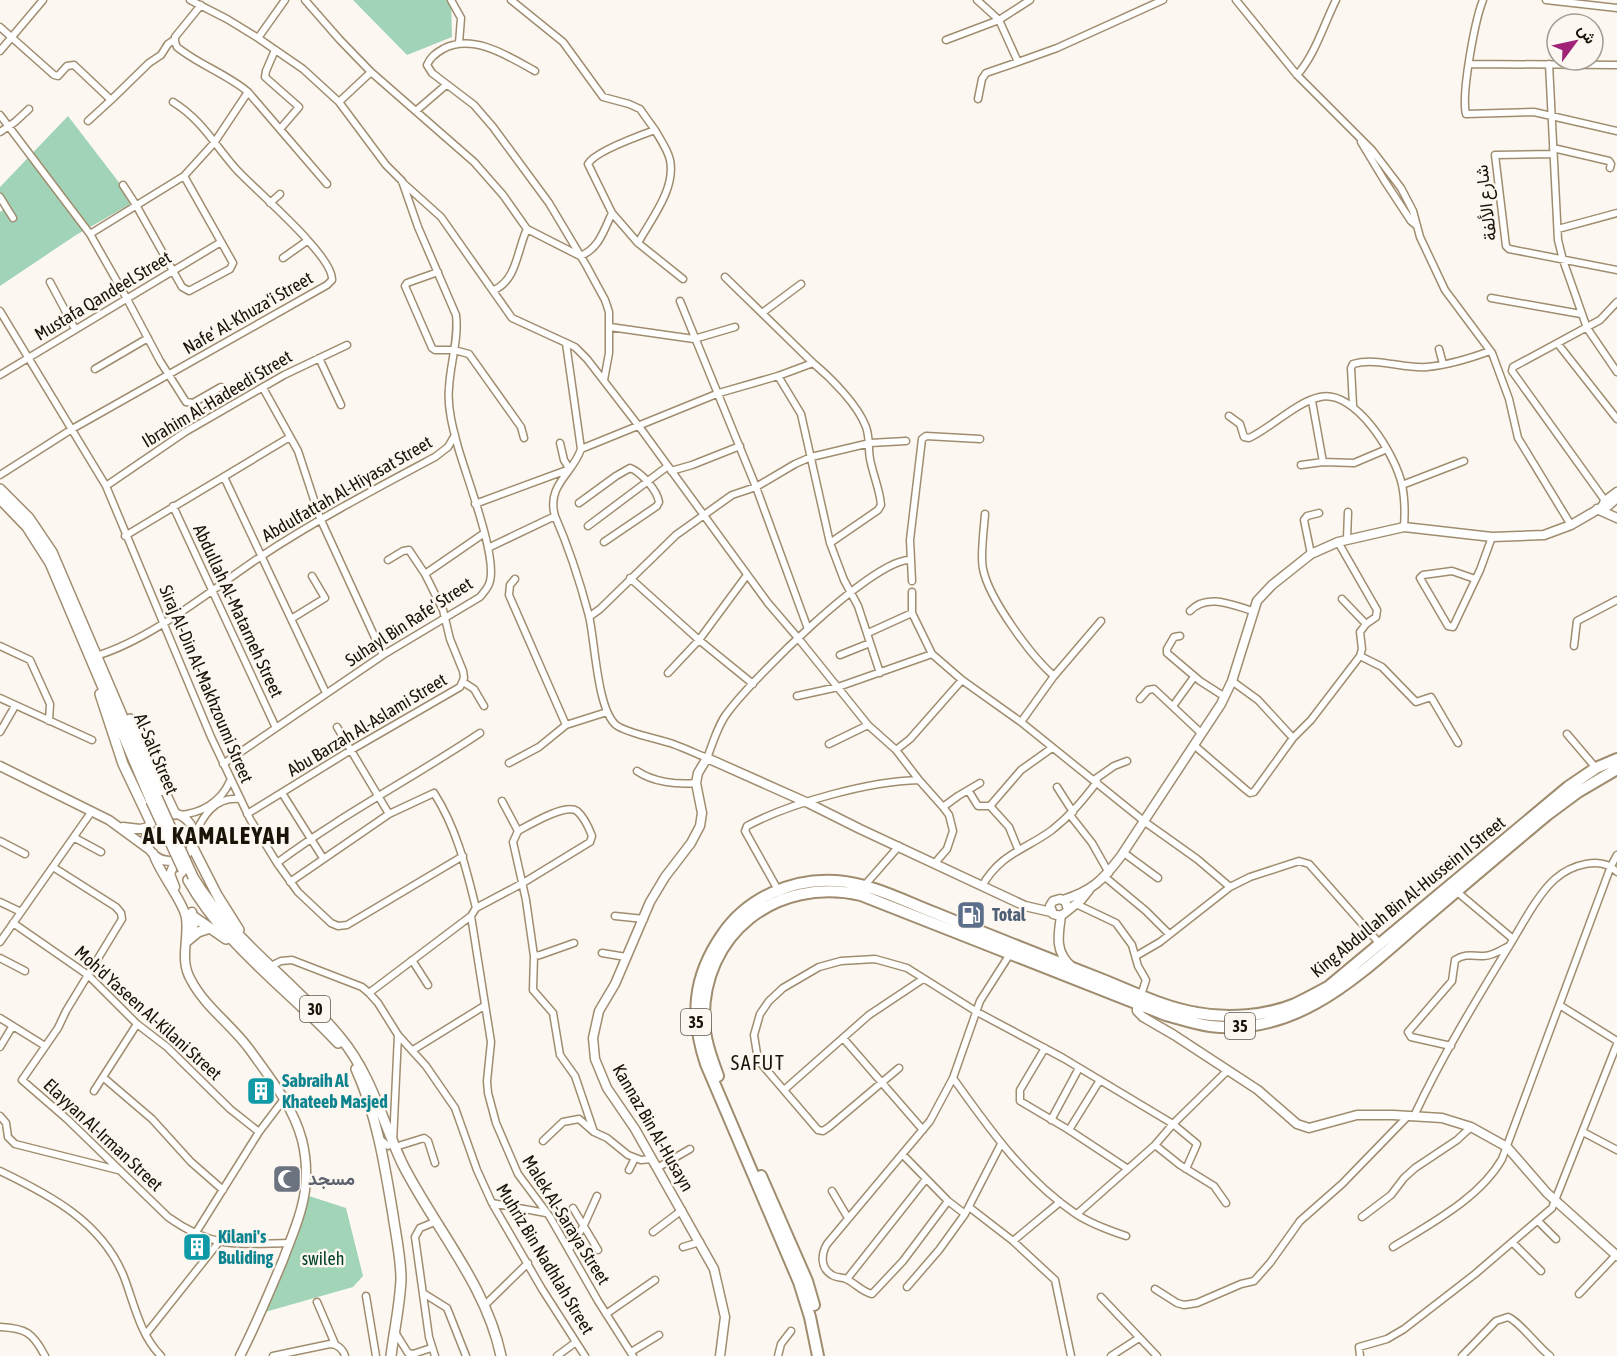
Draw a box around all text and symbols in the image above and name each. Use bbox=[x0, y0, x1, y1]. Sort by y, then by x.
north arrow bbox=[1545, 12, 1605, 72]
text: ش bbox=[1574, 21, 1600, 47]
street label: شارع الألفة bbox=[1470, 164, 1503, 242]
street label: Mustafa Qandeel Street bbox=[31, 247, 175, 345]
street label: Nafe‘ Al-Khuza‘i Street bbox=[179, 267, 316, 358]
street label: Ibrahim Al-Hadeedi Street bbox=[138, 346, 295, 452]
street label: Abdulfattah Al-Hiyasat Street bbox=[258, 431, 435, 546]
street label: Abdullah Al-Matarneh Street bbox=[189, 521, 288, 701]
street label: Suhayl Bin Rafe‘ Street bbox=[341, 573, 476, 671]
street label: Siraj Al-Din Al-Makhzoumi Street bbox=[155, 582, 258, 786]
street label: Abu Barzah Al-Aslami Street bbox=[283, 669, 450, 781]
street label: Al-Salt Street bbox=[130, 710, 183, 797]
street label: King Abdullah Bin Al-Hussein II Street bbox=[1306, 812, 1509, 982]
district label: AL KAMALEYAH bbox=[142, 822, 291, 849]
fuel station icon: Total bbox=[955, 899, 987, 931]
place label: Total bbox=[992, 904, 1026, 925]
street label: Moh'd Yaseen Al-Kilani Street bbox=[71, 941, 226, 1084]
road number: 30 bbox=[300, 996, 330, 1022]
road number: 35 bbox=[681, 1009, 711, 1035]
road number: 35 bbox=[1225, 1013, 1255, 1039]
district label: SAFUT bbox=[731, 1051, 785, 1074]
street label: Kannaz Bin Al-Husayn bbox=[608, 1060, 698, 1195]
place label: Sabraih Al Khateeb Masjed bbox=[282, 1070, 388, 1112]
street label: Elayyan Al-Irman Street bbox=[39, 1074, 167, 1195]
building icon: Sabraih Al Khateeb Masjed bbox=[245, 1075, 277, 1107]
street label: Malek Al-Saraya Street bbox=[518, 1151, 615, 1288]
mosque icon: مسجد bbox=[271, 1163, 303, 1195]
place label: مسجد bbox=[308, 1168, 355, 1190]
street label: Muhriz Bin Nadhlah Street bbox=[492, 1180, 599, 1338]
place label: Kilani's Buliding bbox=[218, 1226, 274, 1268]
building icon: Kilani's Buliding bbox=[181, 1231, 213, 1263]
park label: swileh bbox=[302, 1248, 344, 1269]

